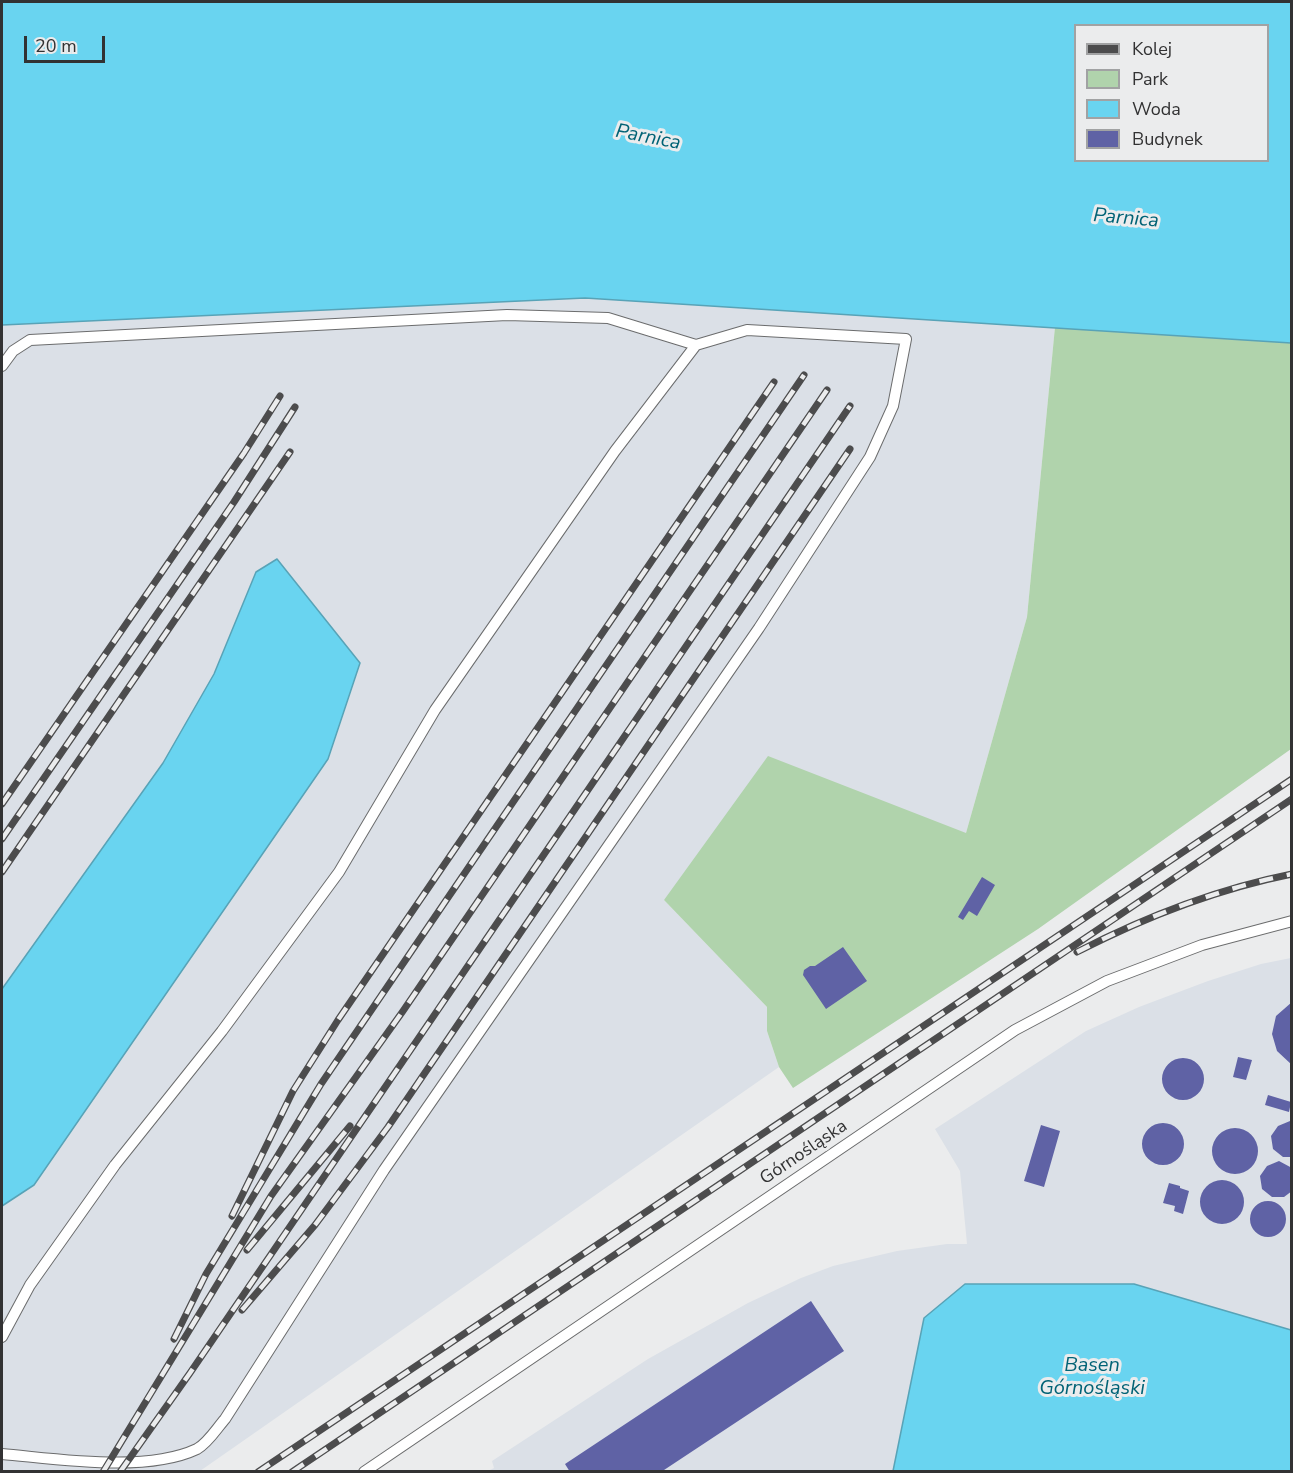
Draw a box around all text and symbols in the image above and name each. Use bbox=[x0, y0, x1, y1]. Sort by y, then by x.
scale bar bbox=[27, 24, 108, 62]
legend bbox=[1074, 24, 1269, 162]
text: 20 m bbox=[35, 34, 77, 58]
text: Kolej bbox=[1132, 37, 1172, 61]
text: Park bbox=[1132, 67, 1168, 91]
text: Woda bbox=[1132, 97, 1181, 121]
water label: Parnica bbox=[613, 120, 683, 156]
text: Budynek bbox=[1132, 127, 1203, 151]
water label: Parnica bbox=[1092, 204, 1160, 234]
street label: Górnośląska bbox=[756, 1116, 852, 1190]
water label: Basen Górnośląski bbox=[1039, 1354, 1145, 1401]

